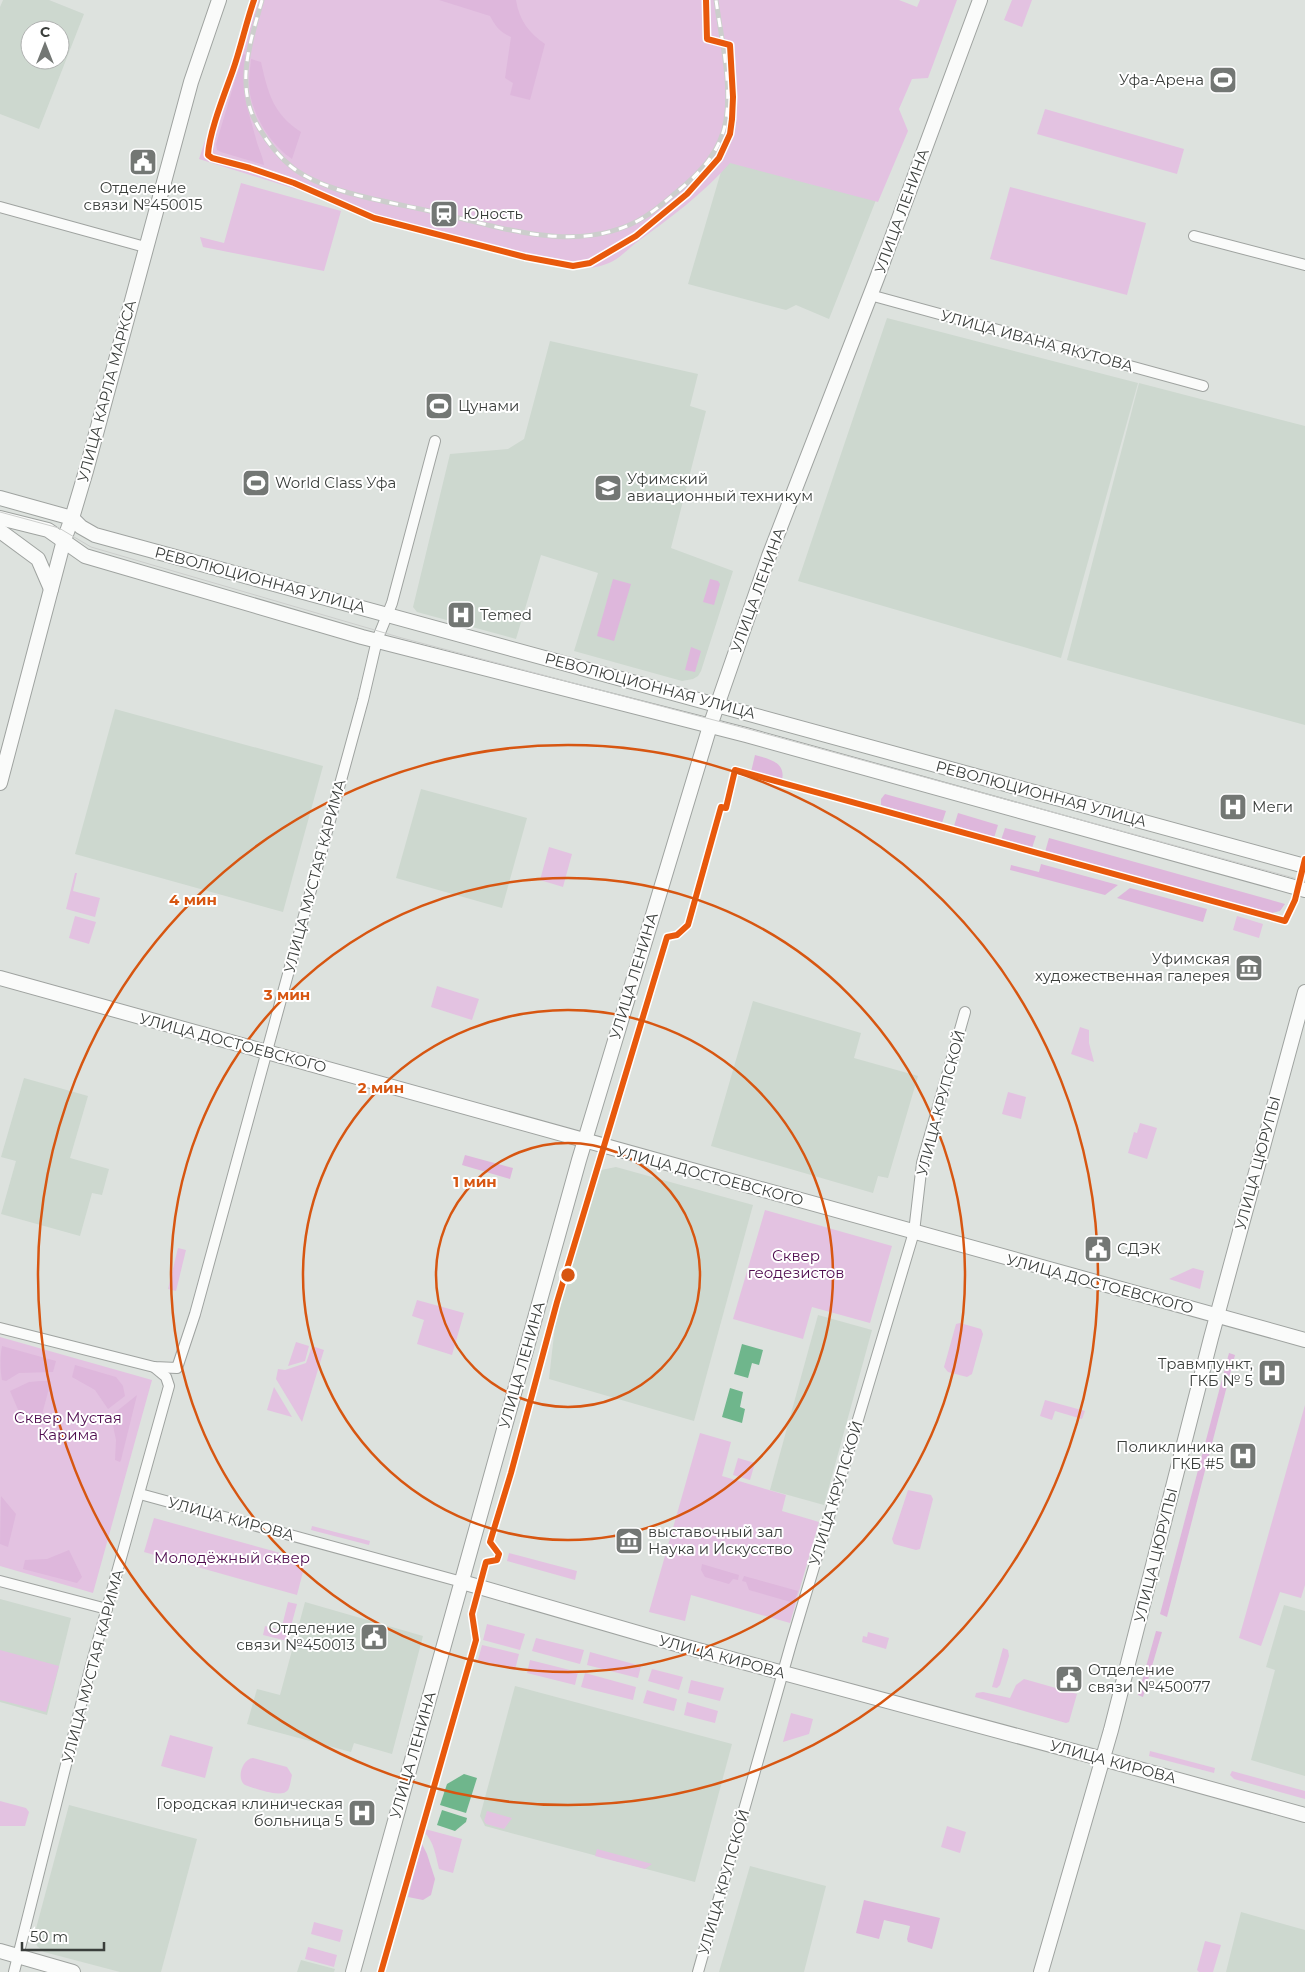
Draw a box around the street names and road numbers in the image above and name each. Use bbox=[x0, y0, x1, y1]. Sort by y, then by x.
street label: УЛИЦА ЛЕНИНА bbox=[870, 146, 933, 276]
street label: УЛИЦА КАРЛА МАРКСА bbox=[73, 298, 140, 484]
street label: УЛИЦА ИВАНА ЯКУТОВА bbox=[939, 306, 1136, 375]
street label: УЛИЦА ЛЕНИНА bbox=[726, 525, 789, 655]
street label: РЕВОЛЮЦИОННАЯ УЛИЦА bbox=[153, 542, 368, 617]
street label: РЕВОЛЮЦИОННАЯ УЛИЦА bbox=[543, 648, 758, 723]
street label: РЕВОЛЮЦИОННАЯ УЛИЦА bbox=[934, 756, 1149, 831]
street label: УЛИЦА МУСТАЯ КАРИМА bbox=[280, 777, 350, 975]
street label: УЛИЦА ЛЕНИНА bbox=[605, 910, 662, 1041]
street label: УЛИЦА ДОСТОЕВСКОГО bbox=[138, 1008, 329, 1077]
street label: УЛИЦА КРУПСКОЙ bbox=[912, 1028, 969, 1178]
street label: УЛИЦА ЦЮРУПЫ bbox=[1231, 1094, 1284, 1232]
street label: УЛИЦА ДОСТОЕВСКОГО bbox=[615, 1141, 806, 1210]
street label: УЛИЦА ДОСТОЕВСКОГО bbox=[1005, 1249, 1196, 1318]
street label: УЛИЦА ЛЕНИНА bbox=[494, 1299, 549, 1431]
street label: УЛИЦА КРУПСКОЙ bbox=[804, 1418, 867, 1567]
street label: УЛИЦА ЦЮРУПЫ bbox=[1130, 1486, 1181, 1624]
street label: УЛИЦА КИРОВА bbox=[166, 1493, 296, 1544]
street label: УЛИЦА МУСТАЯ КАРИМА bbox=[58, 1567, 128, 1765]
street label: УЛИЦА КИРОВА bbox=[657, 1631, 787, 1682]
street label: УЛИЦА ЛЕНИНА bbox=[385, 1689, 440, 1821]
street label: УЛИЦА КИРОВА bbox=[1048, 1736, 1178, 1787]
street label: УЛИЦА КРУПСКОЙ bbox=[694, 1807, 753, 1957]

